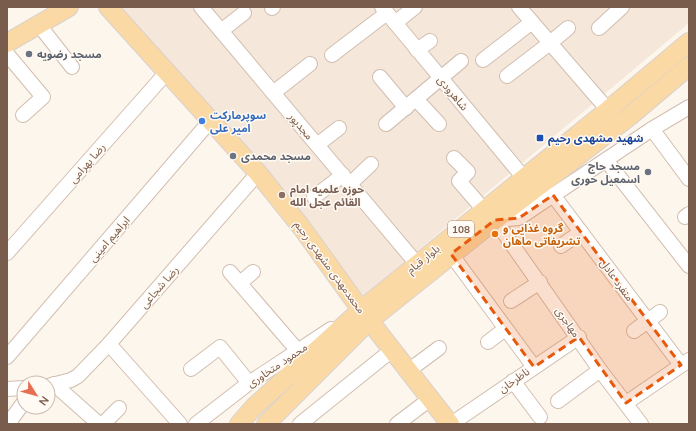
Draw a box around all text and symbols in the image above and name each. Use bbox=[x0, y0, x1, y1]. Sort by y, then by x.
place label: مسجد رضویه bbox=[37, 47, 102, 62]
marker: مسجد رضویه bbox=[24, 49, 34, 59]
street label: شاهرودی bbox=[434, 73, 472, 114]
place label: سوپرمارکت امیر علی bbox=[210, 108, 266, 136]
street label: مجدپور bbox=[284, 109, 317, 143]
marker: سوپرمارکت امیر علی bbox=[197, 116, 207, 126]
place label: شهید مشهدی رحیم bbox=[548, 131, 643, 147]
marker: شهید مشهدی رحیم bbox=[535, 133, 545, 143]
street label: رضا بهرامی bbox=[66, 140, 109, 187]
place label: مسجد محمدی bbox=[241, 149, 311, 164]
marker: مسجد محمدی bbox=[228, 151, 238, 161]
place label: مسجد حاج اسمعیل حوری bbox=[571, 159, 640, 187]
marker: مسجد حاج اسمعیل حوری bbox=[643, 167, 653, 177]
place label: حوزه علمیه امام القائم عجل الله bbox=[290, 182, 364, 211]
marker: حوزه علمیه امام القائم عجل الله bbox=[277, 190, 287, 200]
street label: ابراهیم امینی bbox=[85, 213, 134, 266]
street label: محمدمهدی مشهدی رحیم bbox=[290, 218, 369, 318]
road number: 108 bbox=[448, 221, 474, 237]
place label: گروه غذایی و تشریفاتی ماهان bbox=[503, 221, 580, 249]
marker: گروه غذایی و تشریفاتی ماهان bbox=[490, 229, 500, 239]
street label: بلوار قیام bbox=[404, 241, 443, 277]
street label: منفرد عادل bbox=[596, 256, 637, 305]
street label: رضا شجاعی bbox=[137, 263, 182, 312]
street label: مهاجری bbox=[552, 304, 584, 341]
street label: محمود متخاوری bbox=[244, 340, 311, 391]
street label: ناظرخان bbox=[496, 364, 533, 397]
north arrow bbox=[16, 375, 56, 415]
text: N bbox=[35, 393, 52, 409]

